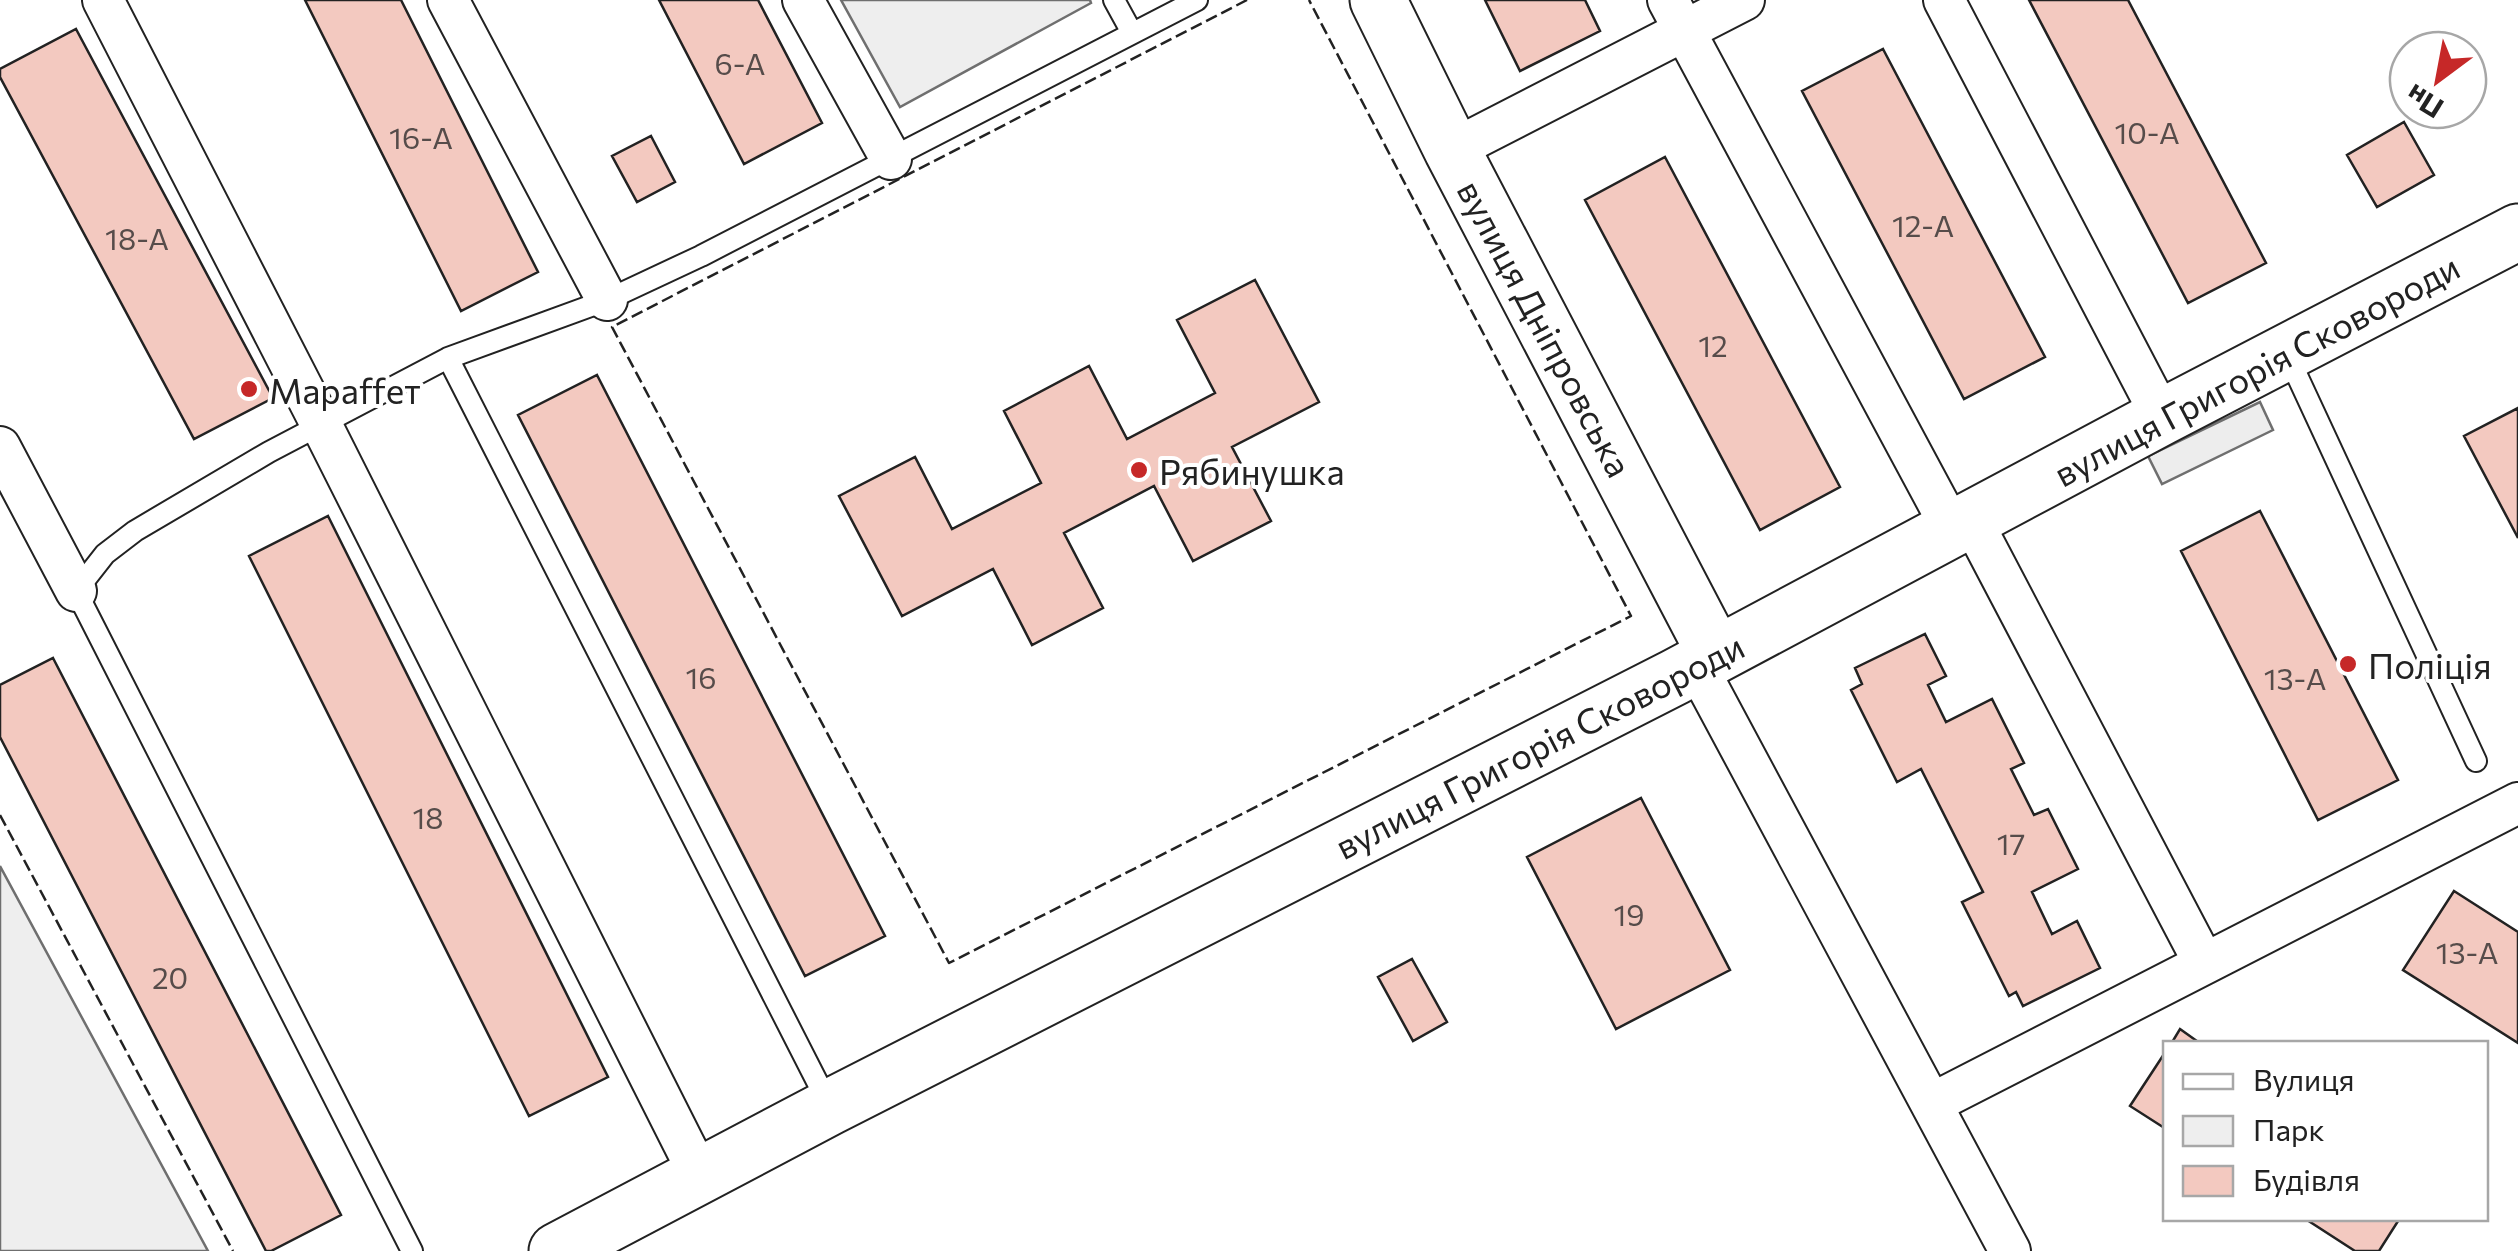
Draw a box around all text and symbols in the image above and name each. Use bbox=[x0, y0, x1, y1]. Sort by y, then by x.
north arrow bbox=[2388, 30, 2488, 130]
house number: 6-А bbox=[715, 44, 766, 81]
text: Пн bbox=[2399, 78, 2449, 126]
house number: 10-А bbox=[2114, 113, 2180, 150]
house number: 16-А bbox=[389, 118, 453, 155]
street label: вулиця Дніпровська bbox=[1450, 172, 1642, 484]
house number: 12-А bbox=[1892, 206, 1954, 243]
house number: 18-А bbox=[105, 219, 169, 256]
street label: вулиця Григорія Сковороди bbox=[2046, 244, 2466, 494]
house number: 12 bbox=[1698, 326, 1728, 363]
place label: Мараffет bbox=[269, 368, 421, 411]
marker: Мараffет bbox=[238, 378, 260, 400]
place label: Рябинушка bbox=[1159, 449, 1345, 492]
marker: Рябинушка bbox=[1128, 459, 1150, 481]
street label: вулиця Григорія Сковороди bbox=[1327, 623, 1751, 867]
place label: Поліція bbox=[2368, 643, 2492, 686]
marker: Поліція bbox=[2337, 653, 2359, 675]
house number: 16 bbox=[685, 658, 717, 695]
house number: 13-А bbox=[2264, 659, 2326, 696]
house number: 18 bbox=[412, 798, 444, 835]
house number: 17 bbox=[1997, 824, 2025, 861]
house number: 19 bbox=[1613, 895, 1645, 932]
house number: 13-А bbox=[2436, 933, 2498, 970]
house number: 20 bbox=[152, 958, 188, 995]
legend bbox=[2163, 1041, 2488, 1221]
text: Вулиця bbox=[2253, 1060, 2355, 1097]
text: Парк bbox=[2253, 1110, 2325, 1147]
text: Будівля bbox=[2253, 1160, 2360, 1197]

